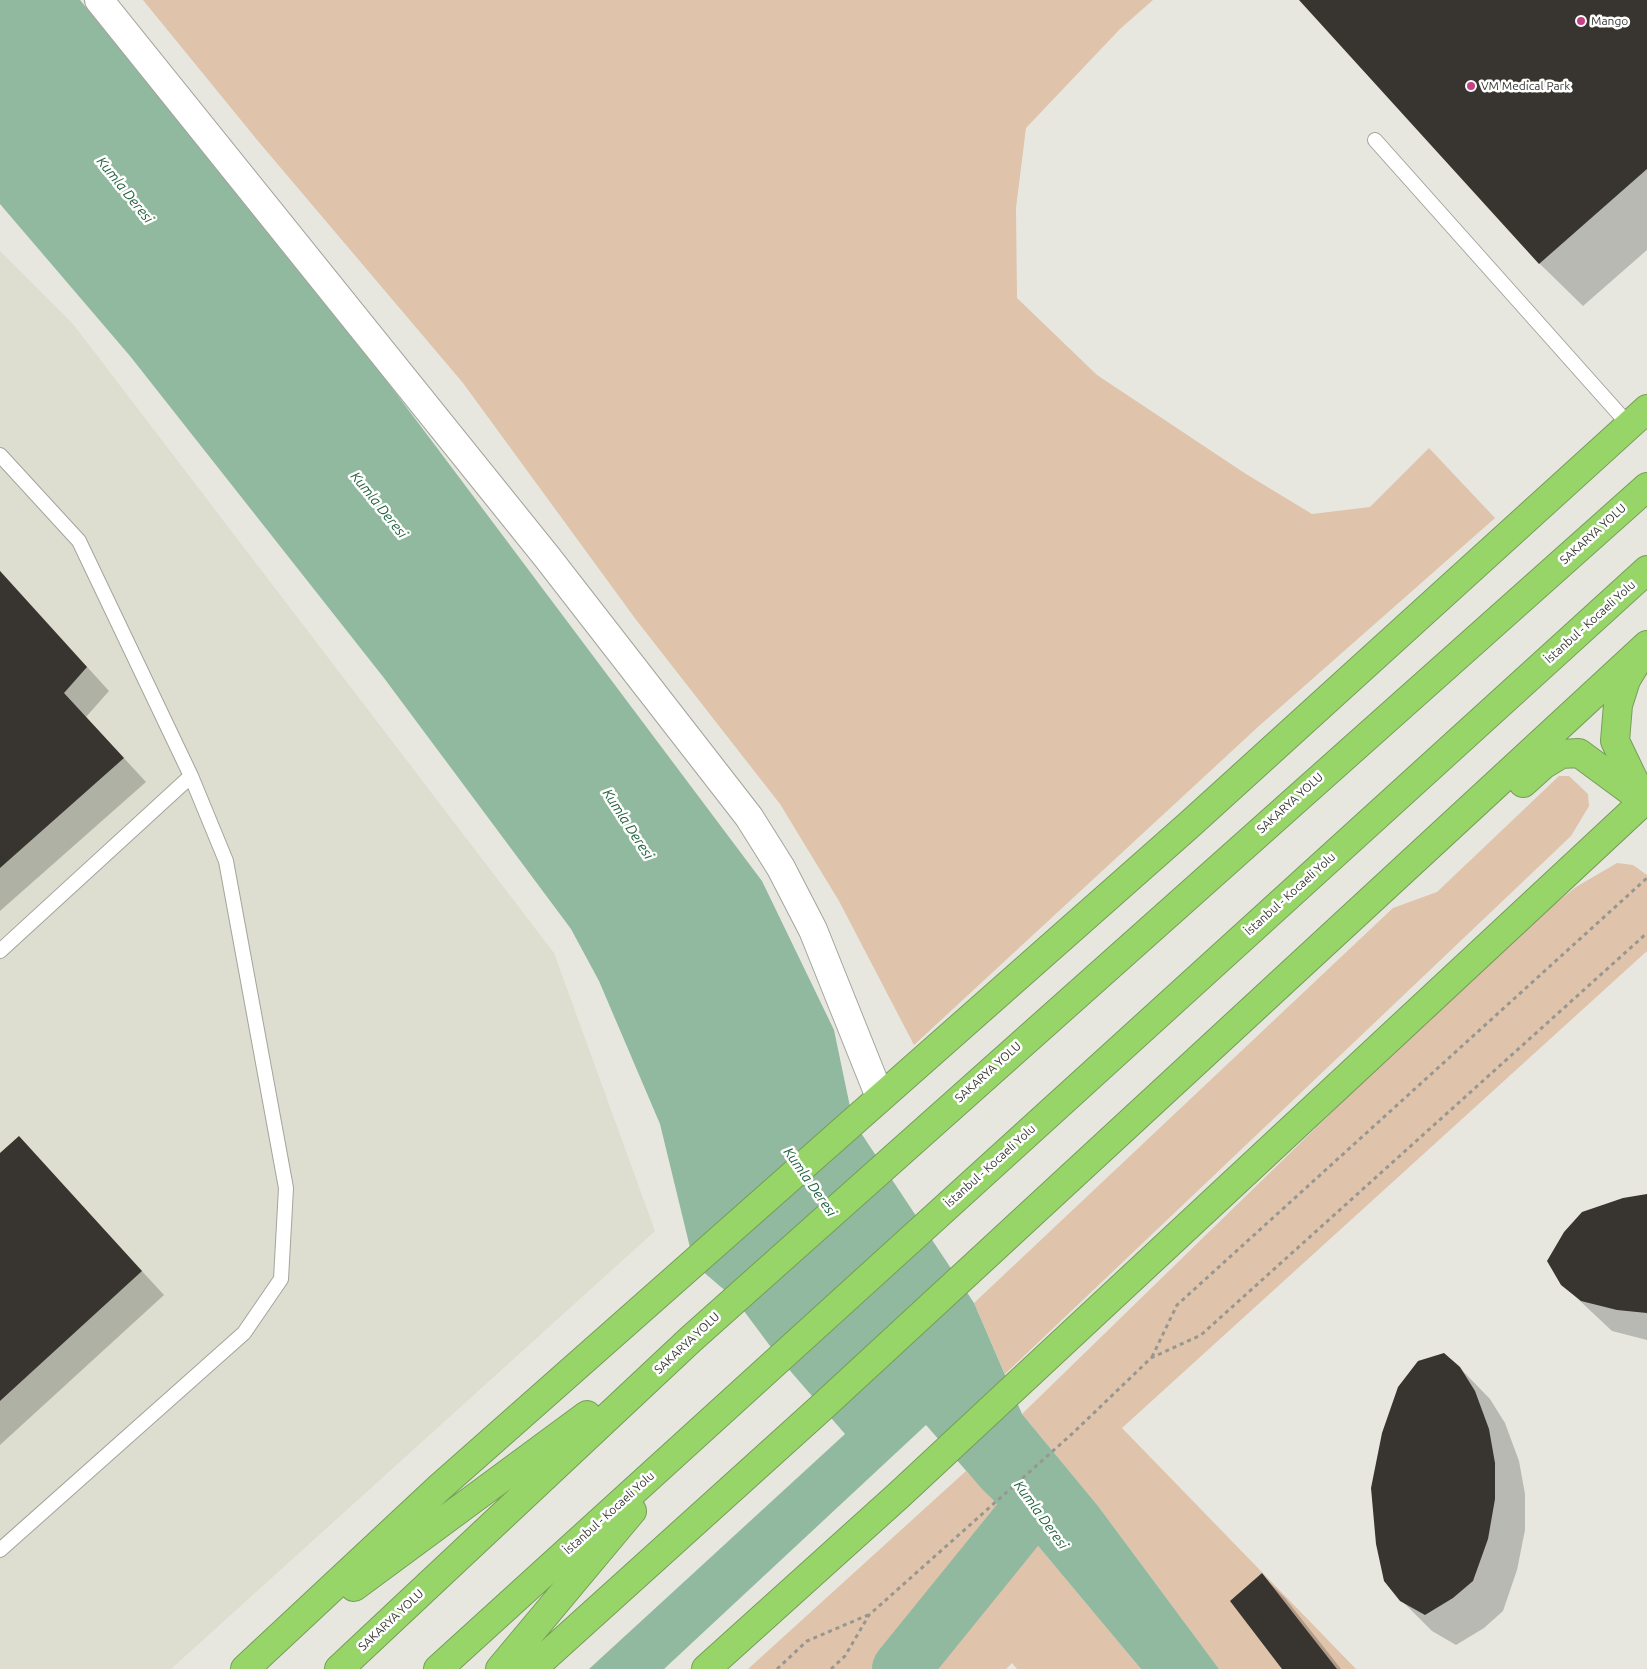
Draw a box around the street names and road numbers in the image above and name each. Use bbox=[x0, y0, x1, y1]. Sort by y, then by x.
street label: SAKARYA YOLU bbox=[1557, 501, 1629, 567]
street label: İstanbul - Kocaeli Yolu bbox=[1542, 578, 1638, 666]
street label: SAKARYA YOLU bbox=[1254, 770, 1326, 836]
street label: İstanbul - Kocaeli Yolu bbox=[1242, 850, 1338, 938]
street label: SAKARYA YOLU bbox=[952, 1039, 1024, 1105]
street label: İstanbul - Kocaeli Yolu bbox=[942, 1122, 1038, 1210]
street label: SAKARYA YOLU bbox=[651, 1309, 723, 1377]
street label: İstanbul - Kocaeli Yolu bbox=[561, 1469, 657, 1557]
street label: SAKARYA YOLU bbox=[355, 1586, 427, 1654]

